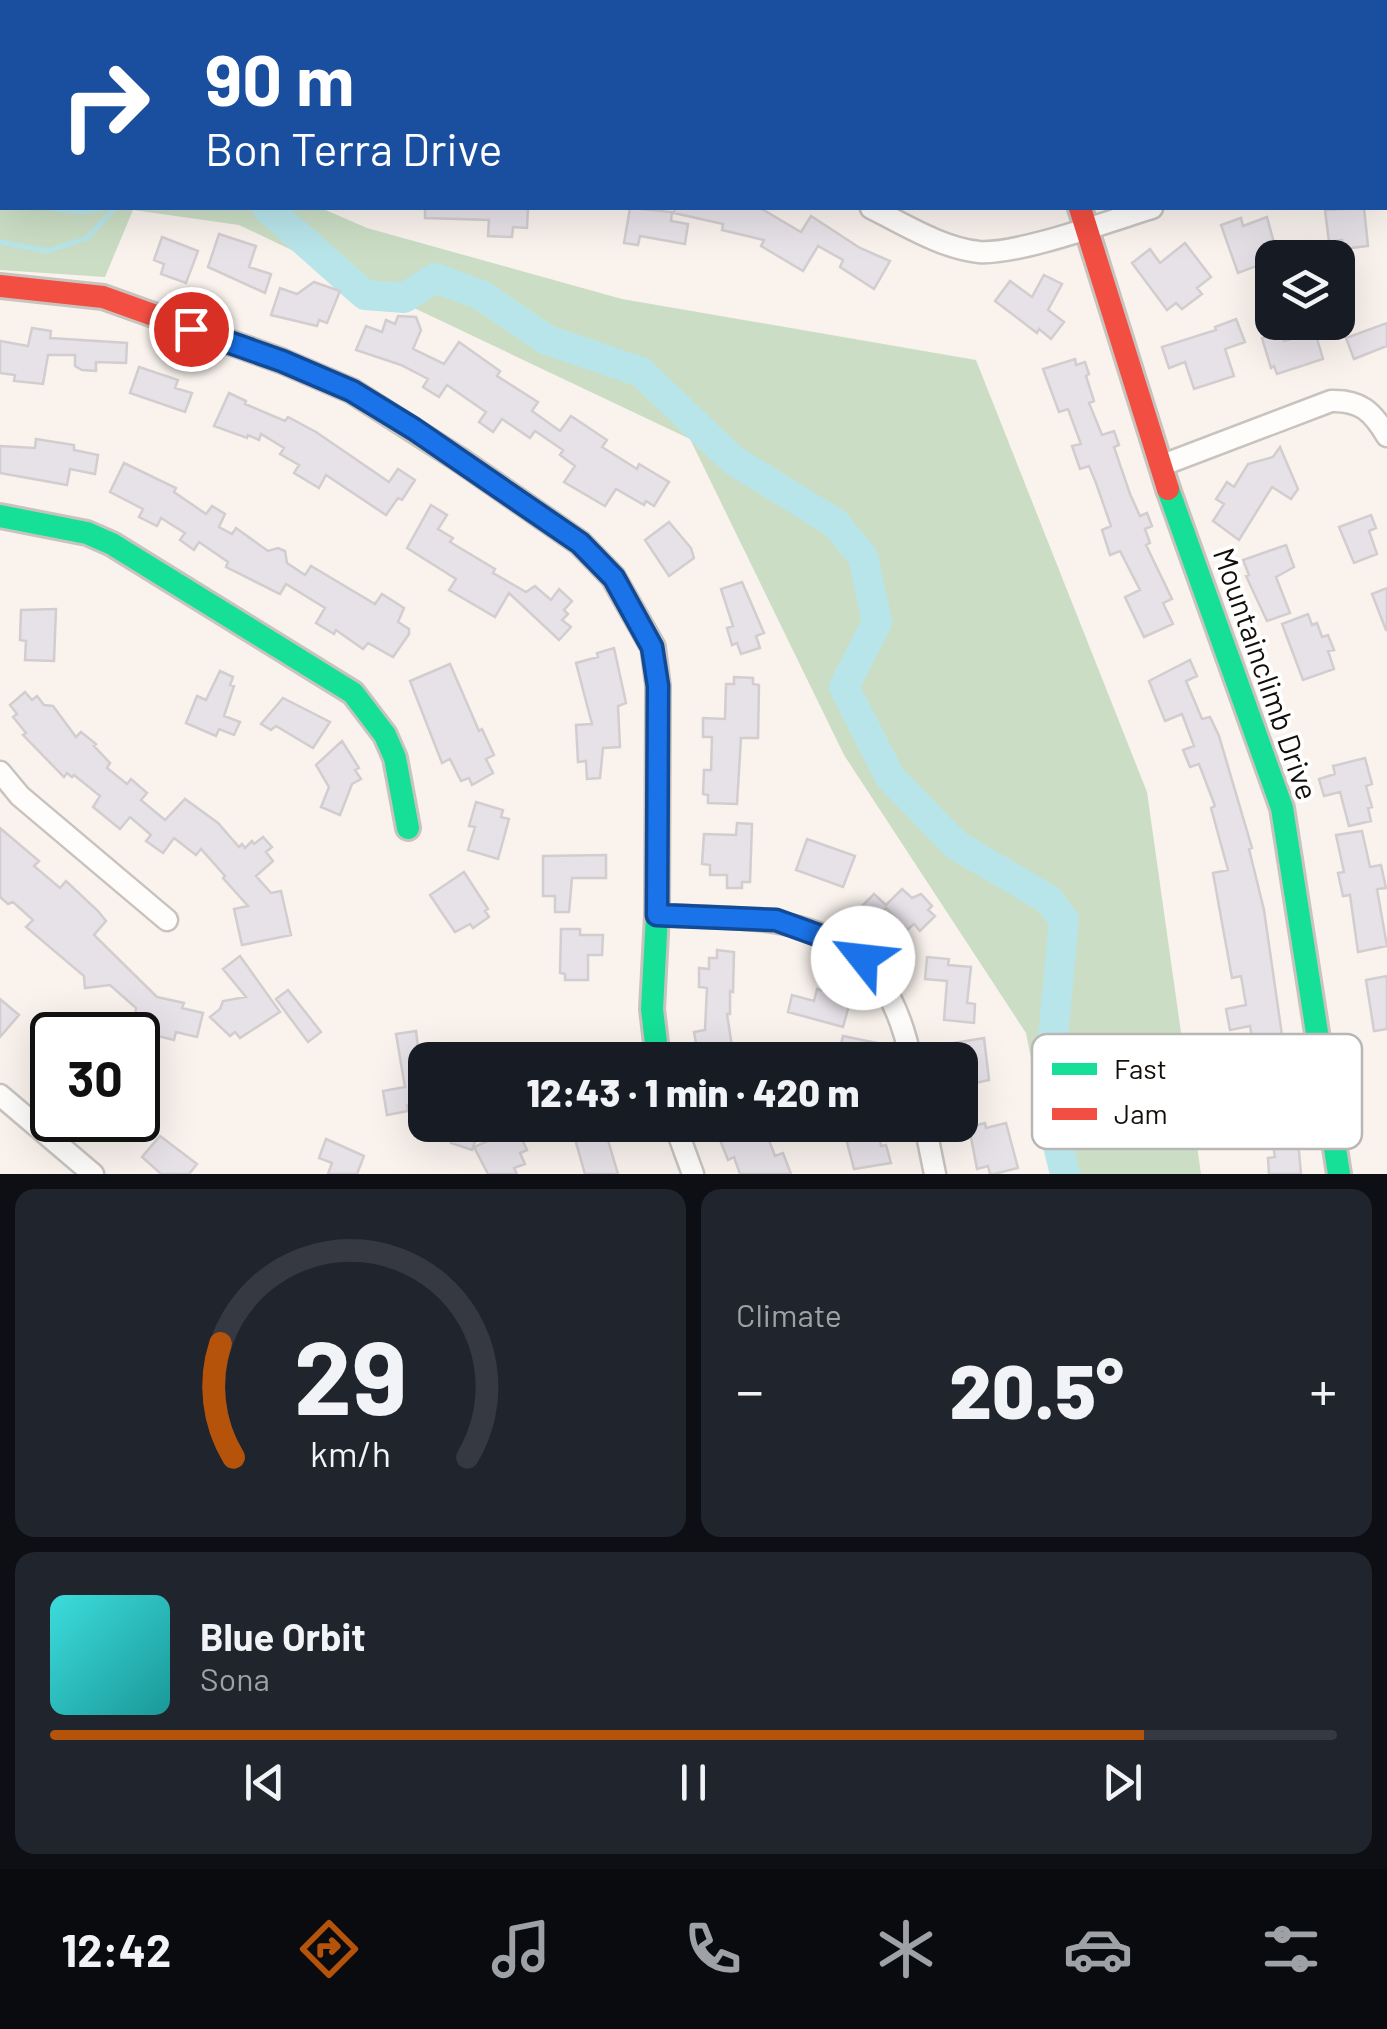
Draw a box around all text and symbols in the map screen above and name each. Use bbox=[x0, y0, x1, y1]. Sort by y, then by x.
text: 90 m bbox=[205, 36, 355, 120]
icon: right bbox=[40, 40, 170, 170]
text: Bon Terra Drive bbox=[205, 121, 502, 175]
map controls bbox=[1255, 240, 1355, 340]
button: layers bbox=[1255, 240, 1355, 340]
pin bbox=[149, 287, 234, 372]
icon: arrive bbox=[164, 302, 219, 357]
street label: Mountainclimb Drive bbox=[1207, 543, 1327, 804]
position arrow bbox=[811, 906, 915, 1010]
speed limit sign: 30 bbox=[30, 1012, 160, 1142]
legend bbox=[1032, 1034, 1362, 1149]
text: Fast bbox=[1114, 1051, 1167, 1085]
text: 12:43 · 1 min · 420 m bbox=[527, 1069, 859, 1115]
text: Jam bbox=[1114, 1096, 1168, 1130]
text: Climate bbox=[736, 1295, 842, 1333]
text: 29 bbox=[294, 1311, 407, 1436]
text: 20.5° bbox=[949, 1344, 1124, 1434]
text: − bbox=[736, 1356, 764, 1422]
text: + bbox=[1309, 1356, 1337, 1422]
text: km/h bbox=[310, 1431, 391, 1474]
text: Blue Orbit bbox=[200, 1613, 366, 1659]
text: Sona bbox=[200, 1659, 270, 1697]
icon: previous bbox=[237, 1755, 292, 1810]
icon: pause bbox=[666, 1755, 721, 1810]
icon: next bbox=[1095, 1755, 1150, 1810]
icon: directions bbox=[294, 1914, 364, 1984]
icon: music bbox=[486, 1914, 556, 1984]
icon: phone bbox=[678, 1914, 748, 1984]
icon: climate bbox=[871, 1914, 941, 1984]
icon: car bbox=[1063, 1914, 1133, 1984]
icon: filters bbox=[1256, 1914, 1326, 1984]
text: 12:42 bbox=[61, 1922, 171, 1976]

